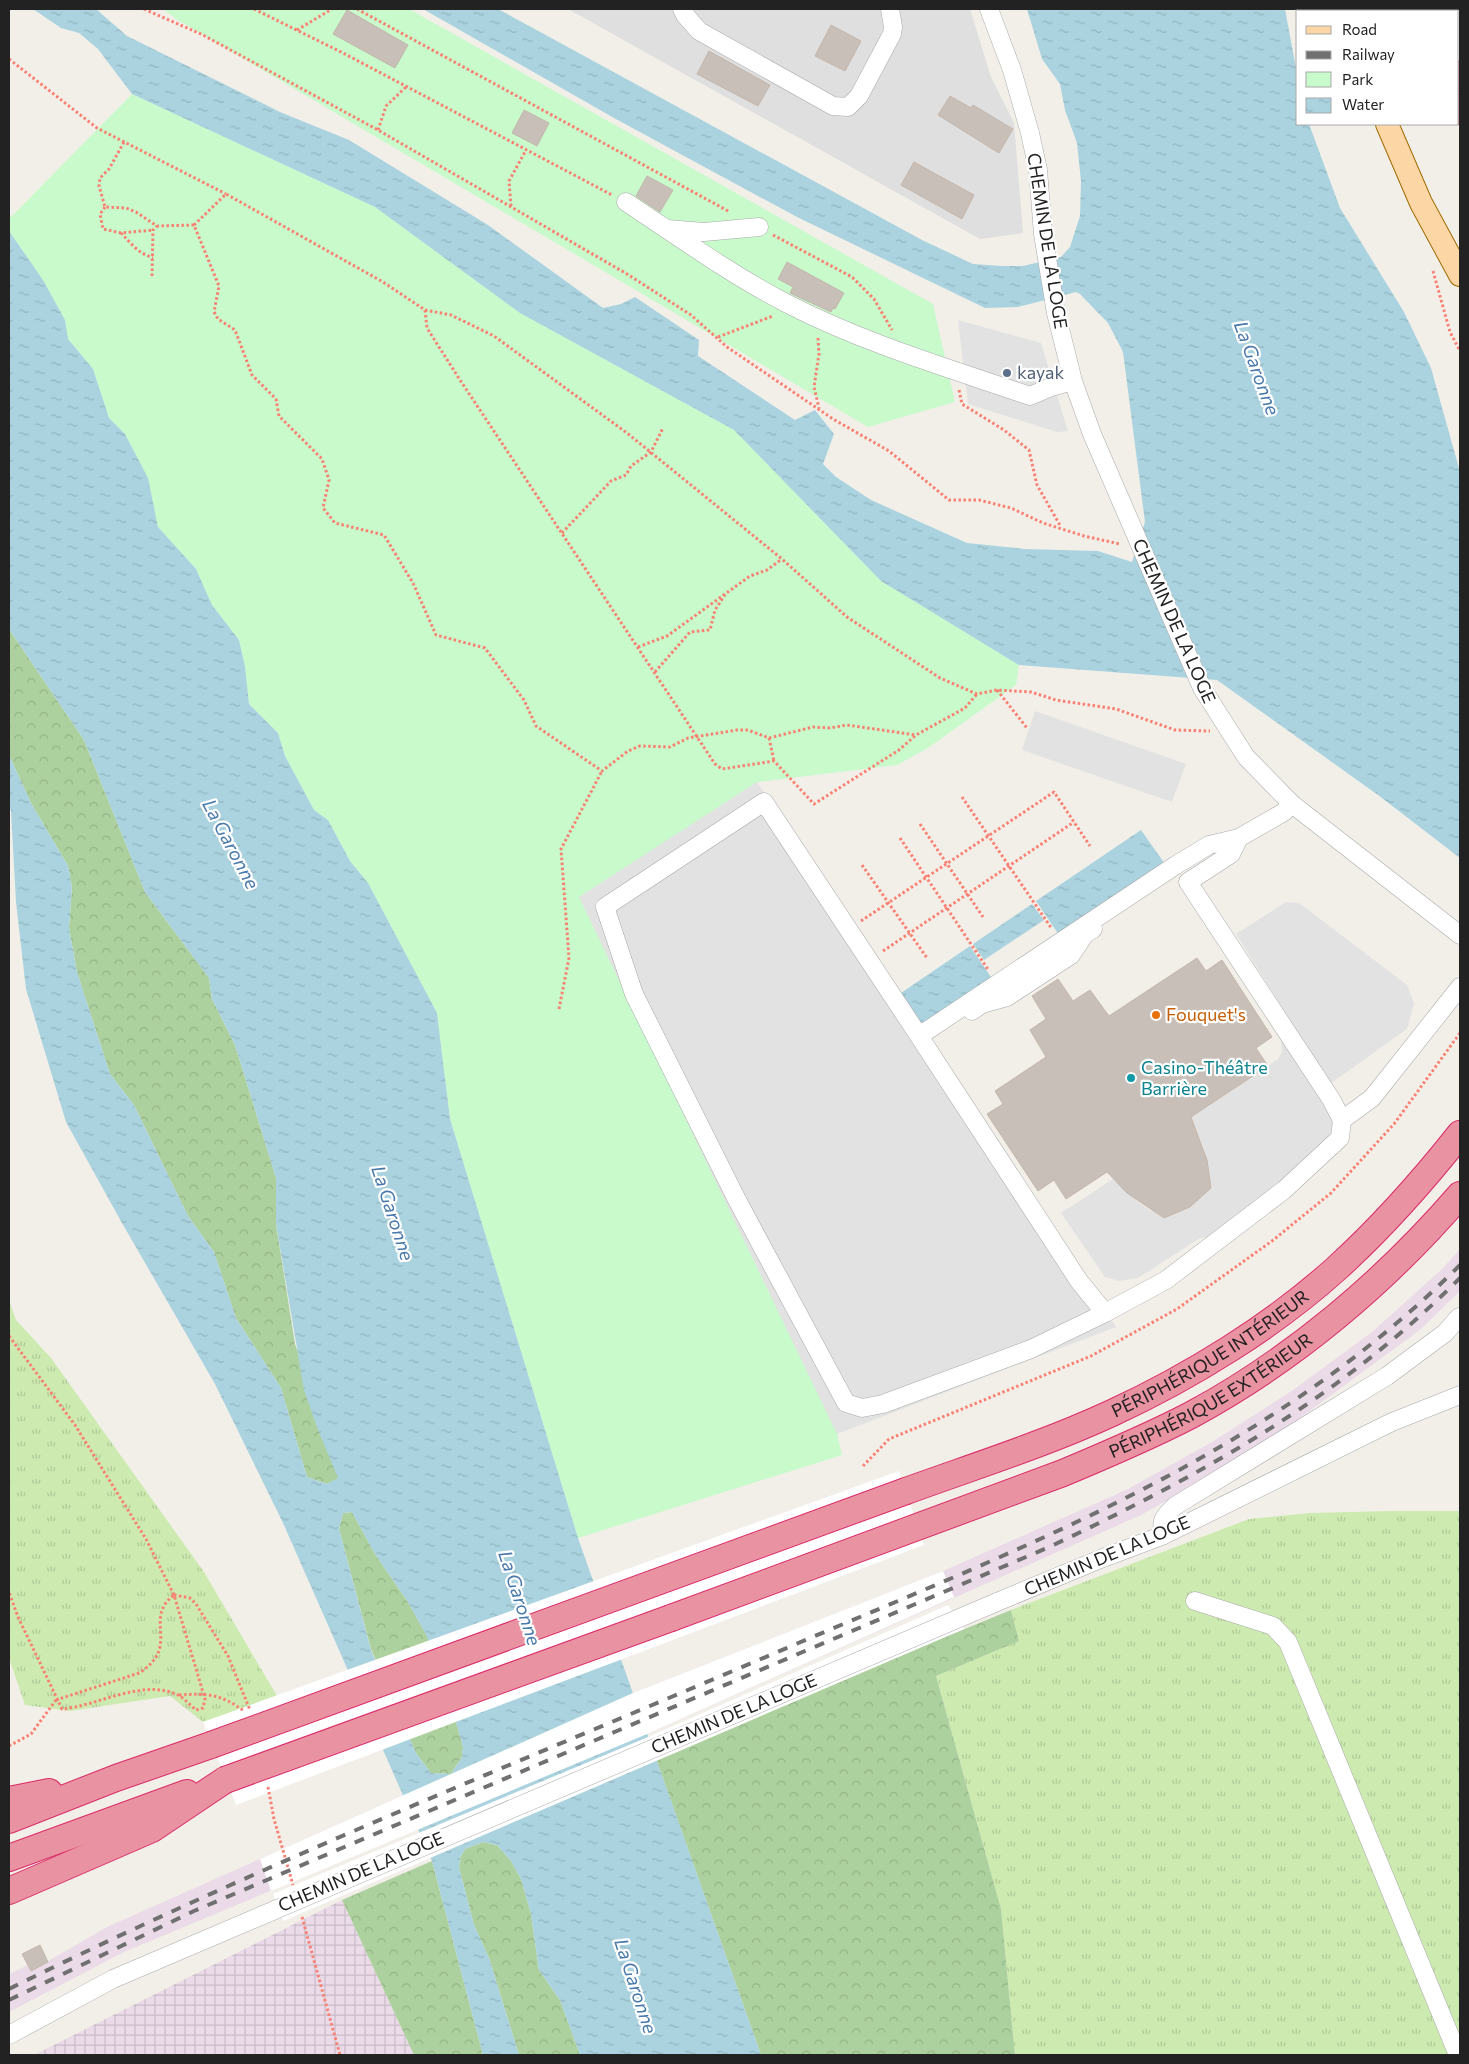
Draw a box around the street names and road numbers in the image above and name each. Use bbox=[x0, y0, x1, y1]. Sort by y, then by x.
street label: CHEMIN DE LA LOGE bbox=[1023, 151, 1073, 330]
street label: CHEMIN DE LA LOGE bbox=[1129, 535, 1221, 706]
street label: PÉRIPHÉRIQUE INTÉRIEUR bbox=[1108, 1285, 1313, 1422]
street label: PÉRIPHÉRIQUE EXTÉRIEUR bbox=[1105, 1328, 1316, 1462]
street label: CHEMIN DE LA LOGE bbox=[1020, 1510, 1193, 1600]
street label: CHEMIN DE LA LOGE bbox=[647, 1668, 820, 1758]
street label: CHEMIN DE LA LOGE bbox=[274, 1826, 447, 1916]

